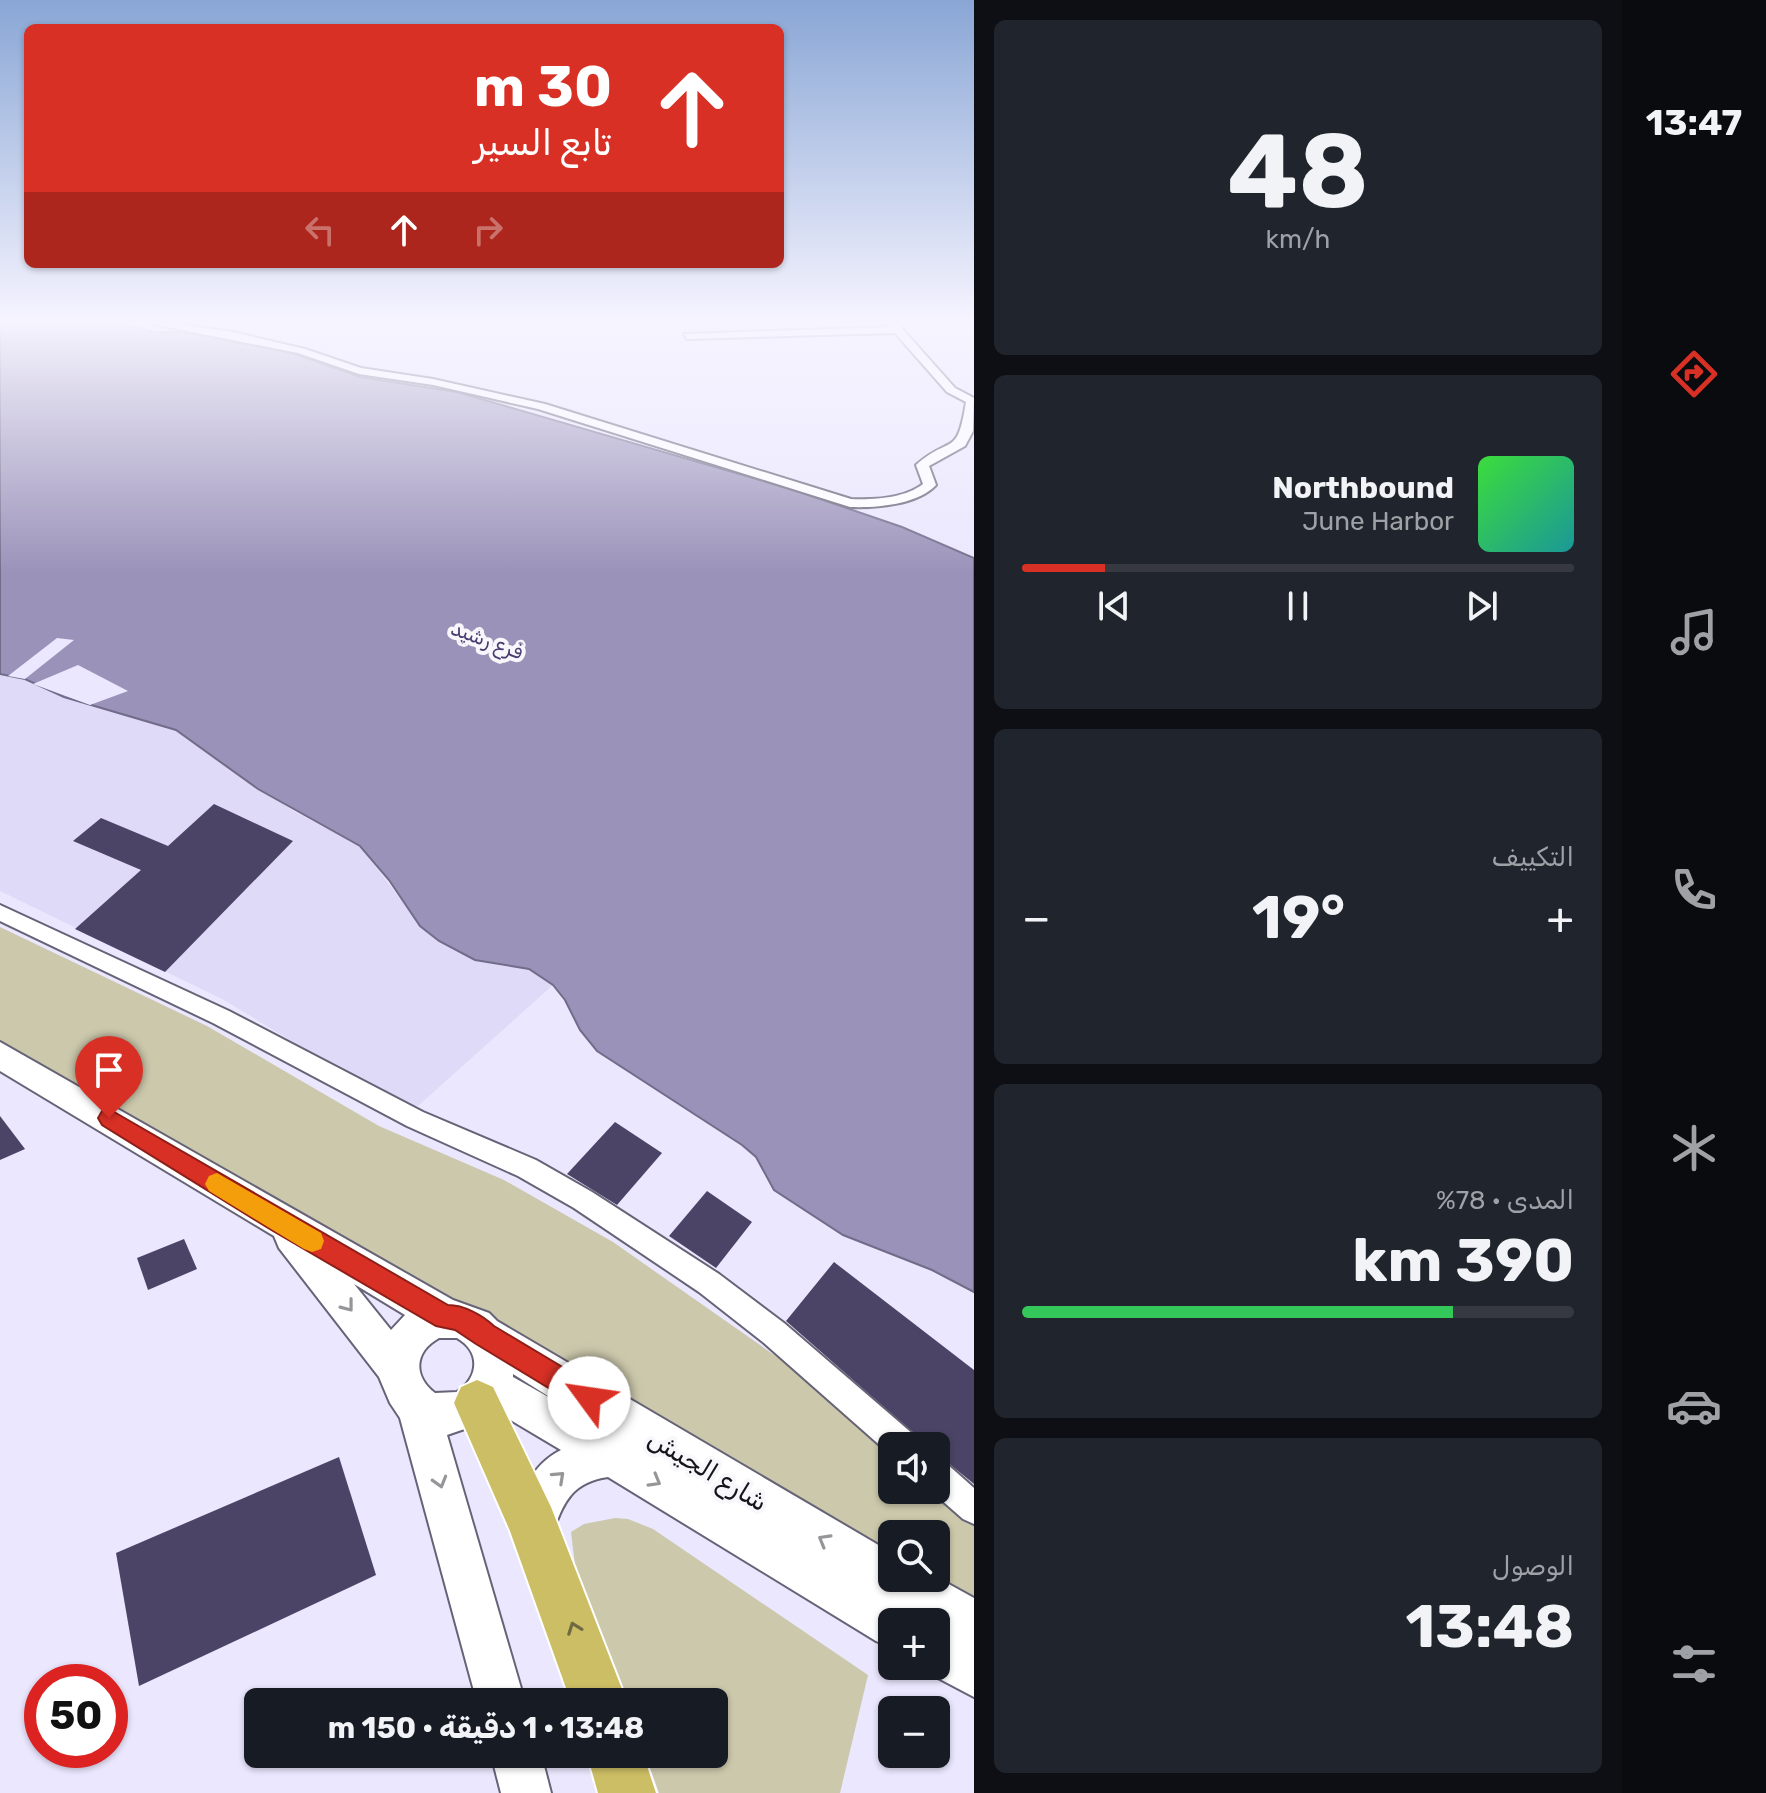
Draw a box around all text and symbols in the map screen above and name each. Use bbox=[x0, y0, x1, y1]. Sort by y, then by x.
text: 30 m bbox=[474, 54, 612, 120]
icon: ahead bbox=[640, 56, 744, 160]
text: 13:47 bbox=[1646, 101, 1742, 144]
text: 48 bbox=[1227, 110, 1369, 233]
text: تابع السير bbox=[474, 121, 612, 164]
icon: left bbox=[298, 208, 342, 252]
icon: ahead bbox=[382, 208, 426, 252]
icon: right bbox=[466, 208, 510, 252]
text: km/h bbox=[1266, 224, 1330, 255]
icon: directions bbox=[1666, 346, 1722, 402]
text: Northbound bbox=[1272, 470, 1454, 506]
text: June Harbor bbox=[1302, 506, 1454, 537]
icon: previous bbox=[1092, 584, 1136, 628]
icon: pause bbox=[1276, 584, 1320, 628]
icon: next bbox=[1460, 584, 1504, 628]
icon: music bbox=[1666, 604, 1722, 660]
water label: فرع رشيد bbox=[447, 616, 526, 666]
text: التكييف bbox=[1492, 842, 1574, 873]
icon: phone bbox=[1666, 862, 1722, 918]
text: 19° bbox=[1252, 882, 1345, 953]
text: − bbox=[1022, 892, 1051, 944]
text: + bbox=[1547, 892, 1574, 944]
pin bbox=[75, 1036, 143, 1118]
icon: arrive bbox=[87, 1048, 131, 1092]
icon: climate bbox=[1666, 1120, 1722, 1176]
text: المدى · 78% bbox=[1436, 1185, 1574, 1216]
text: 390 km bbox=[1352, 1225, 1574, 1296]
one-way arrow bbox=[338, 1297, 352, 1312]
position arrow bbox=[547, 1356, 631, 1440]
icon: car bbox=[1666, 1378, 1722, 1434]
street label: شارع الجيش bbox=[641, 1423, 773, 1520]
map controls bbox=[878, 1432, 950, 1768]
button: sound bbox=[878, 1432, 950, 1504]
one-way arrow bbox=[550, 1471, 564, 1486]
one-way arrow bbox=[646, 1471, 661, 1487]
one-way arrow bbox=[430, 1475, 447, 1489]
button: search bbox=[878, 1520, 950, 1592]
one-way arrow bbox=[818, 1534, 833, 1550]
text: الوصول bbox=[1492, 1551, 1574, 1582]
text: 13:48 bbox=[1406, 1591, 1574, 1662]
button: + bbox=[878, 1608, 950, 1680]
one-way arrow bbox=[567, 1622, 584, 1636]
icon: filters bbox=[1666, 1636, 1722, 1692]
speed limit sign: 50 bbox=[24, 1664, 128, 1768]
button: − bbox=[878, 1696, 950, 1768]
text: 13:48 · 1 دقيقة · 150 m bbox=[328, 1710, 644, 1746]

